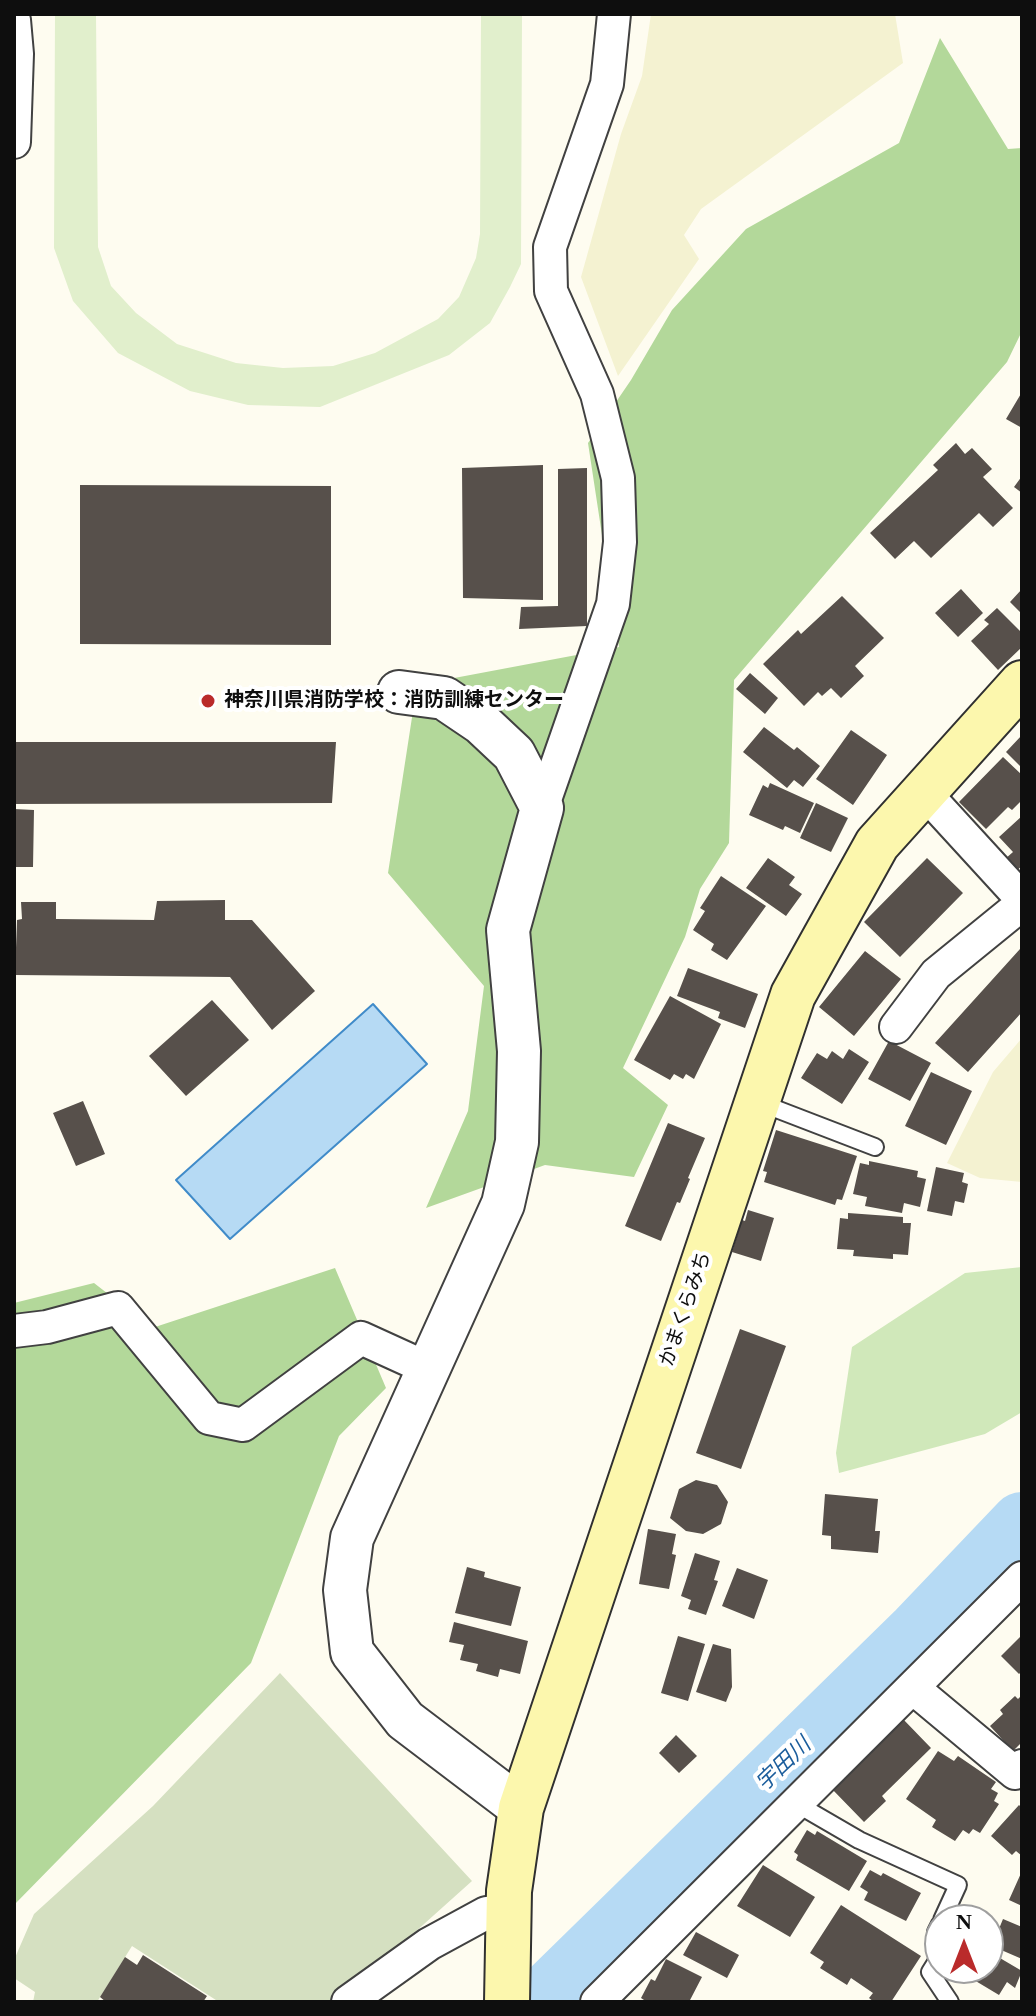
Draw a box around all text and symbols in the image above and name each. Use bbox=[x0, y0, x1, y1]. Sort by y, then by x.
place label: 神奈川県消防学校：消防訓練センター bbox=[224, 689, 564, 713]
marker: 神奈川県消防学校：消防訓練センター bbox=[199, 692, 217, 710]
street label: かまくらみち bbox=[655, 1248, 717, 1370]
water label: 宇田川 bbox=[751, 1733, 817, 1797]
north arrow bbox=[924, 1904, 1004, 1984]
text: N bbox=[956, 1909, 972, 1934]

